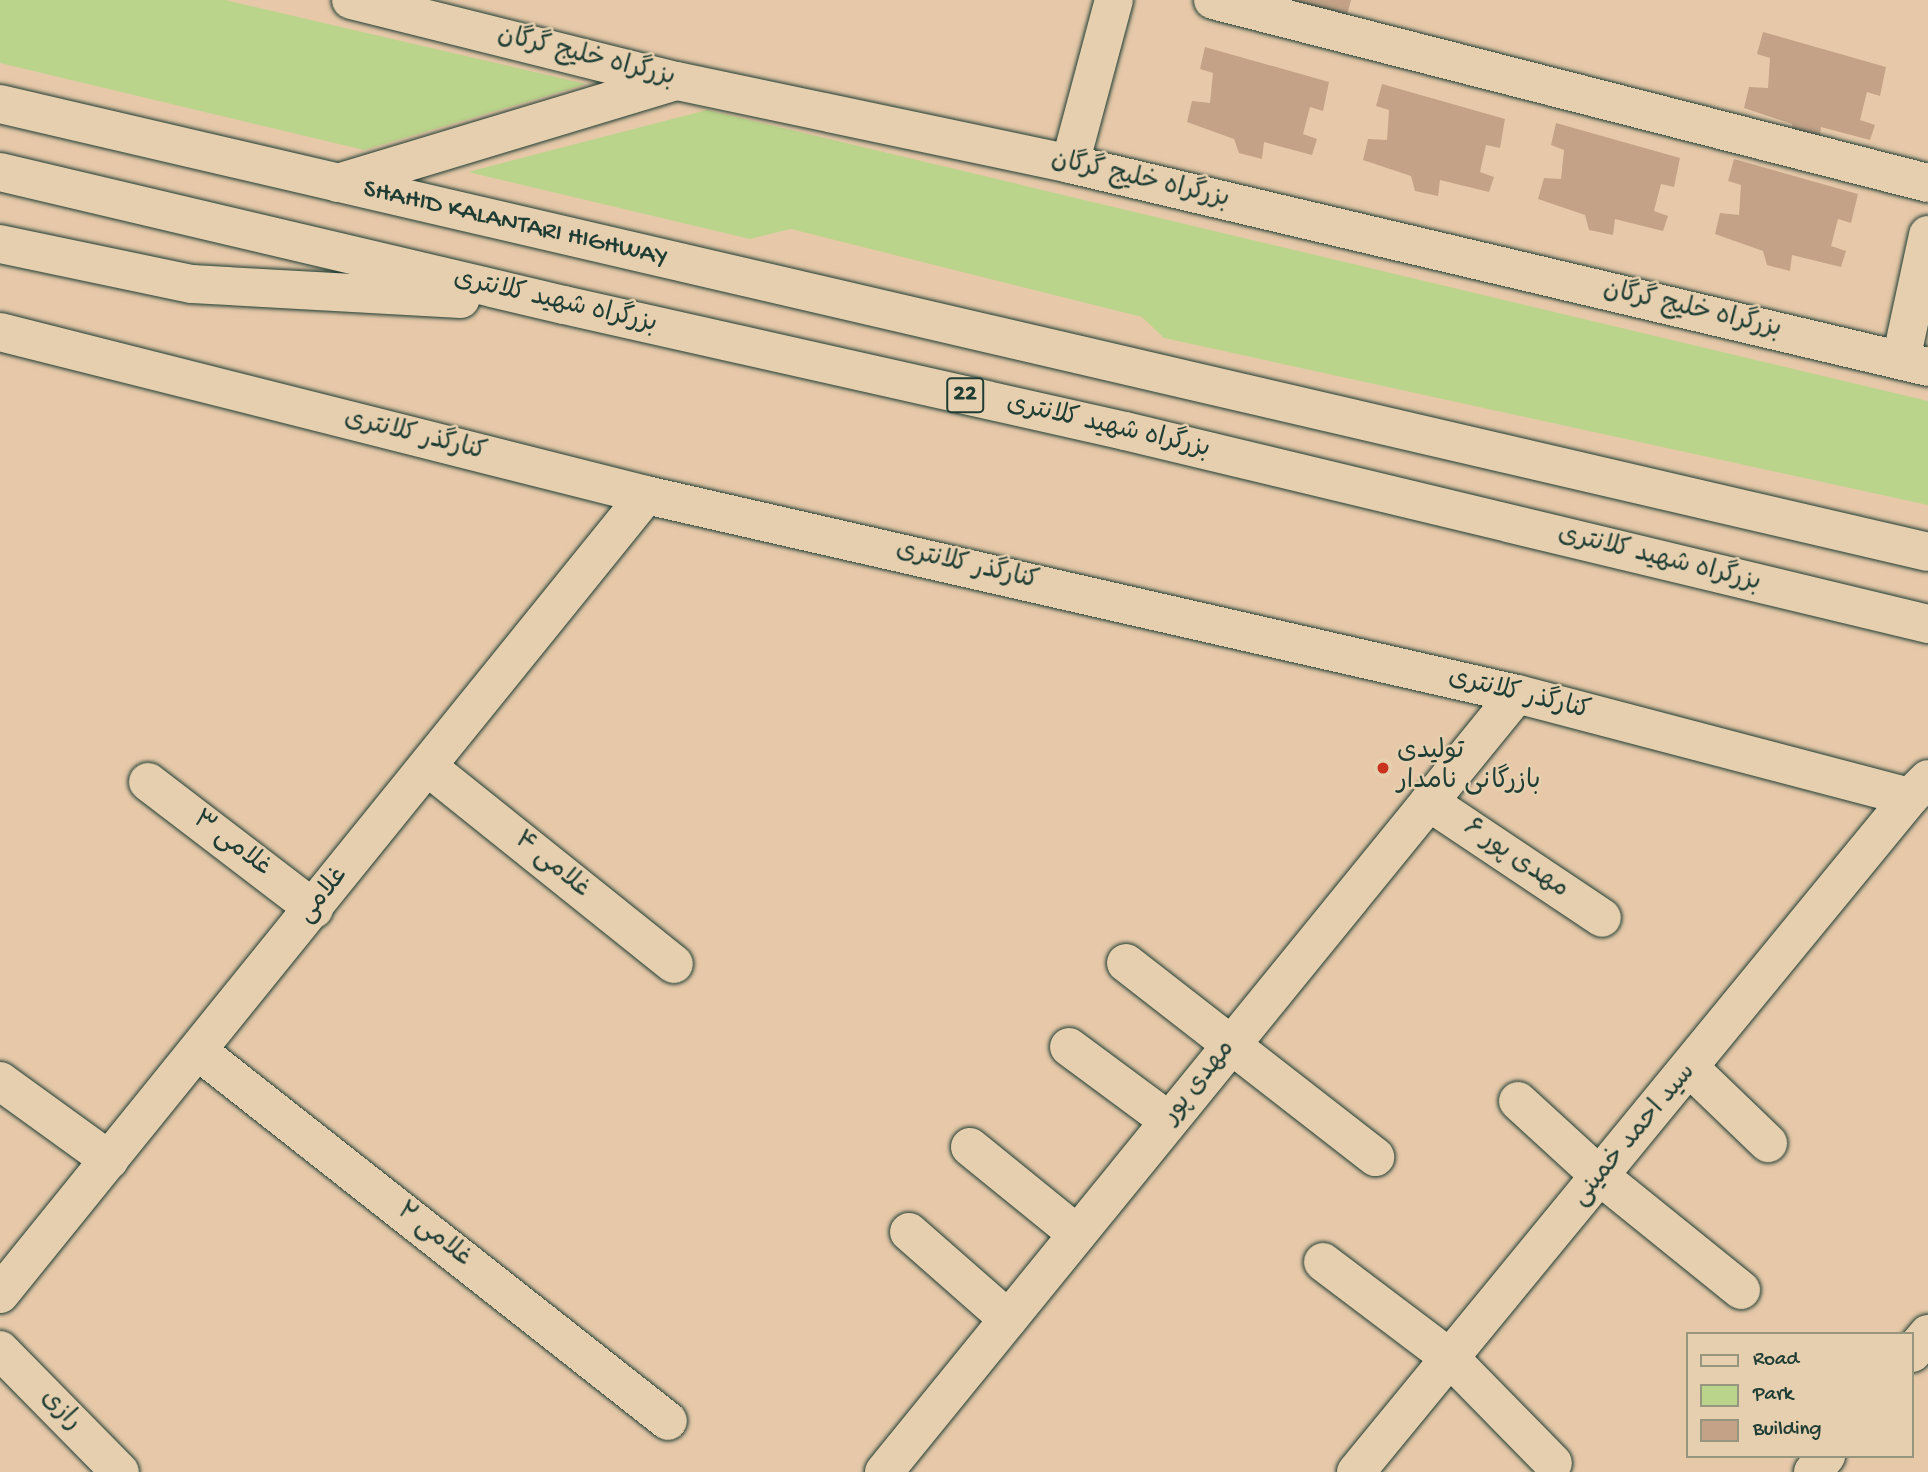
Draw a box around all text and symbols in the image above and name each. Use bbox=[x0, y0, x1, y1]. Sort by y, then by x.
street label: بزرگراه خلیج گرگان bbox=[494, 21, 678, 95]
street label: بزرگراه خلیج گرگان bbox=[1048, 145, 1232, 217]
street label: SHAHID KALANTARI HIGHWAY bbox=[360, 175, 670, 275]
street label: بزرگراه شهید کلانتری bbox=[450, 264, 660, 342]
street label: بزرگراه خلیج گرگان bbox=[1600, 275, 1784, 347]
road number: 22 bbox=[946, 374, 984, 416]
street label: بزرگراه شهید کلانتری bbox=[1003, 389, 1213, 467]
street label: کنارگذر کلانتری bbox=[341, 404, 489, 470]
street label: بزرگراه شهید کلانتری bbox=[1554, 520, 1764, 600]
street label: کنارگذر کلانتری bbox=[893, 535, 1041, 599]
street label: کنارگذر کلانتری bbox=[1445, 663, 1593, 729]
place label: تولیدی بازرگانی نامدار bbox=[1397, 737, 1541, 798]
marker: تولیدی بازرگانی نامدار bbox=[1375, 760, 1391, 776]
street label: غلامی ۳ bbox=[185, 805, 277, 885]
street label: ۶ مهدی پور bbox=[1456, 813, 1574, 907]
street label: غلامی ۴ bbox=[507, 826, 595, 906]
street label: غلامی bbox=[292, 862, 356, 930]
street label: مهدی پور bbox=[1157, 1035, 1243, 1131]
street label: سید احمد خمینی bbox=[1566, 1058, 1704, 1214]
street label: غلامی ۲ bbox=[389, 1197, 477, 1275]
legend bbox=[1686, 1332, 1914, 1458]
text: Road bbox=[1753, 1348, 1799, 1373]
text: Park bbox=[1753, 1383, 1793, 1408]
street label: رازی bbox=[33, 1384, 87, 1438]
text: Building bbox=[1753, 1418, 1822, 1443]

